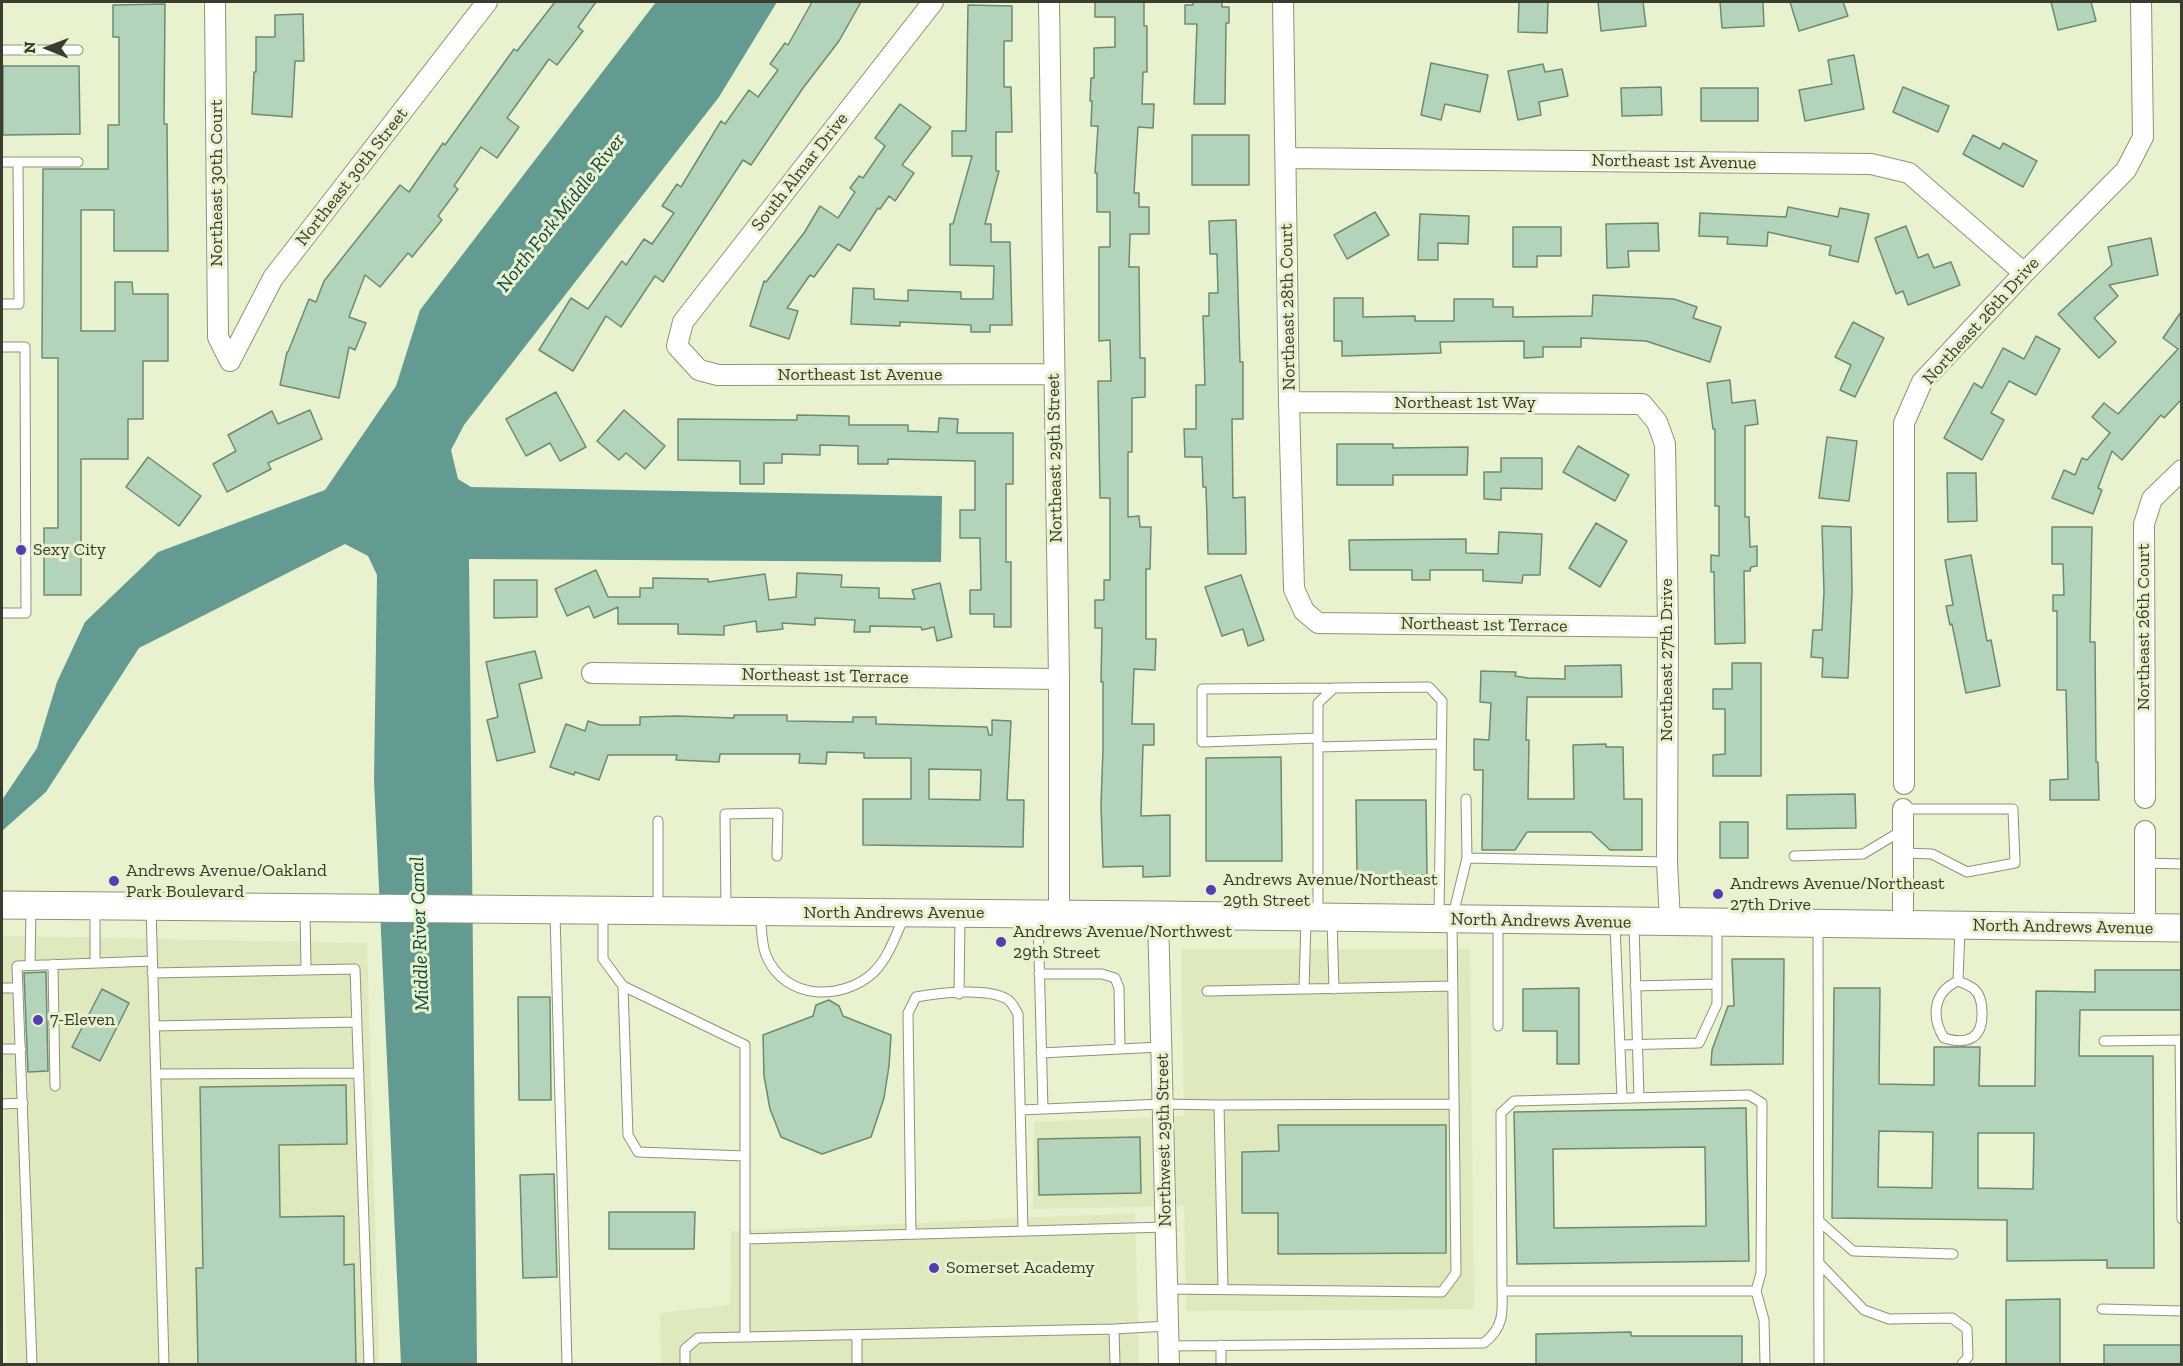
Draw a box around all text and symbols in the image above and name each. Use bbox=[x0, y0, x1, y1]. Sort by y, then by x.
north arrow bbox=[18, 18, 78, 78]
text: N bbox=[20, 41, 39, 54]
street label: Northeast 30th Court bbox=[206, 99, 228, 267]
street label: Northeast 30th Street bbox=[291, 103, 413, 251]
street label: South Almar Drive bbox=[747, 108, 853, 236]
water label: North Fork Middle River bbox=[492, 129, 630, 297]
street label: Northeast 1st Avenue bbox=[1591, 150, 1757, 174]
street label: Northeast 28th Court bbox=[1276, 223, 1300, 391]
street label: Northeast 26th Drive bbox=[1918, 253, 2044, 389]
street label: Northeast 1st Avenue bbox=[778, 364, 942, 386]
street label: Northeast 29th Street bbox=[1043, 373, 1067, 543]
street label: Northeast 1st Way bbox=[1394, 392, 1536, 414]
place label: Sexy City bbox=[33, 539, 106, 561]
marker: Sexy City bbox=[14, 543, 28, 557]
street label: Northeast 26th Court bbox=[2133, 543, 2155, 711]
street label: Northeast 27th Drive bbox=[1656, 578, 1678, 742]
street label: Northeast 1st Terrace bbox=[1400, 613, 1568, 637]
street label: Northeast 1st Terrace bbox=[741, 664, 909, 688]
water label: Middle River Canal bbox=[405, 856, 435, 1012]
place label: Andrews Avenue/Oakland Park Boulevard bbox=[126, 860, 327, 902]
place label: Andrews Avenue/Northeast 29th Street bbox=[1223, 869, 1438, 912]
place label: Andrews Avenue/Northeast 27th Drive bbox=[1730, 873, 1945, 916]
marker: Andrews Avenue/Oakland Park Boulevard bbox=[107, 874, 121, 888]
marker: Andrews Avenue/Northeast 29th Street bbox=[1204, 883, 1218, 897]
marker: Andrews Avenue/Northeast 27th Drive bbox=[1711, 887, 1725, 901]
street label: North Andrews Avenue bbox=[804, 902, 984, 924]
street label: North Andrews Avenue bbox=[1450, 909, 1632, 933]
street label: North Andrews Avenue bbox=[1972, 915, 2154, 939]
place label: Andrews Avenue/Northwest 29th Street bbox=[1013, 921, 1232, 964]
marker: Andrews Avenue/Northwest 29th Street bbox=[994, 935, 1008, 949]
place label: 7-Eleven bbox=[50, 1009, 115, 1031]
marker: 7-Eleven bbox=[31, 1013, 45, 1027]
street label: Northwest 29th Street bbox=[1152, 1053, 1176, 1227]
place label: Somerset Academy bbox=[946, 1257, 1095, 1279]
marker: Somerset Academy bbox=[927, 1261, 941, 1275]

